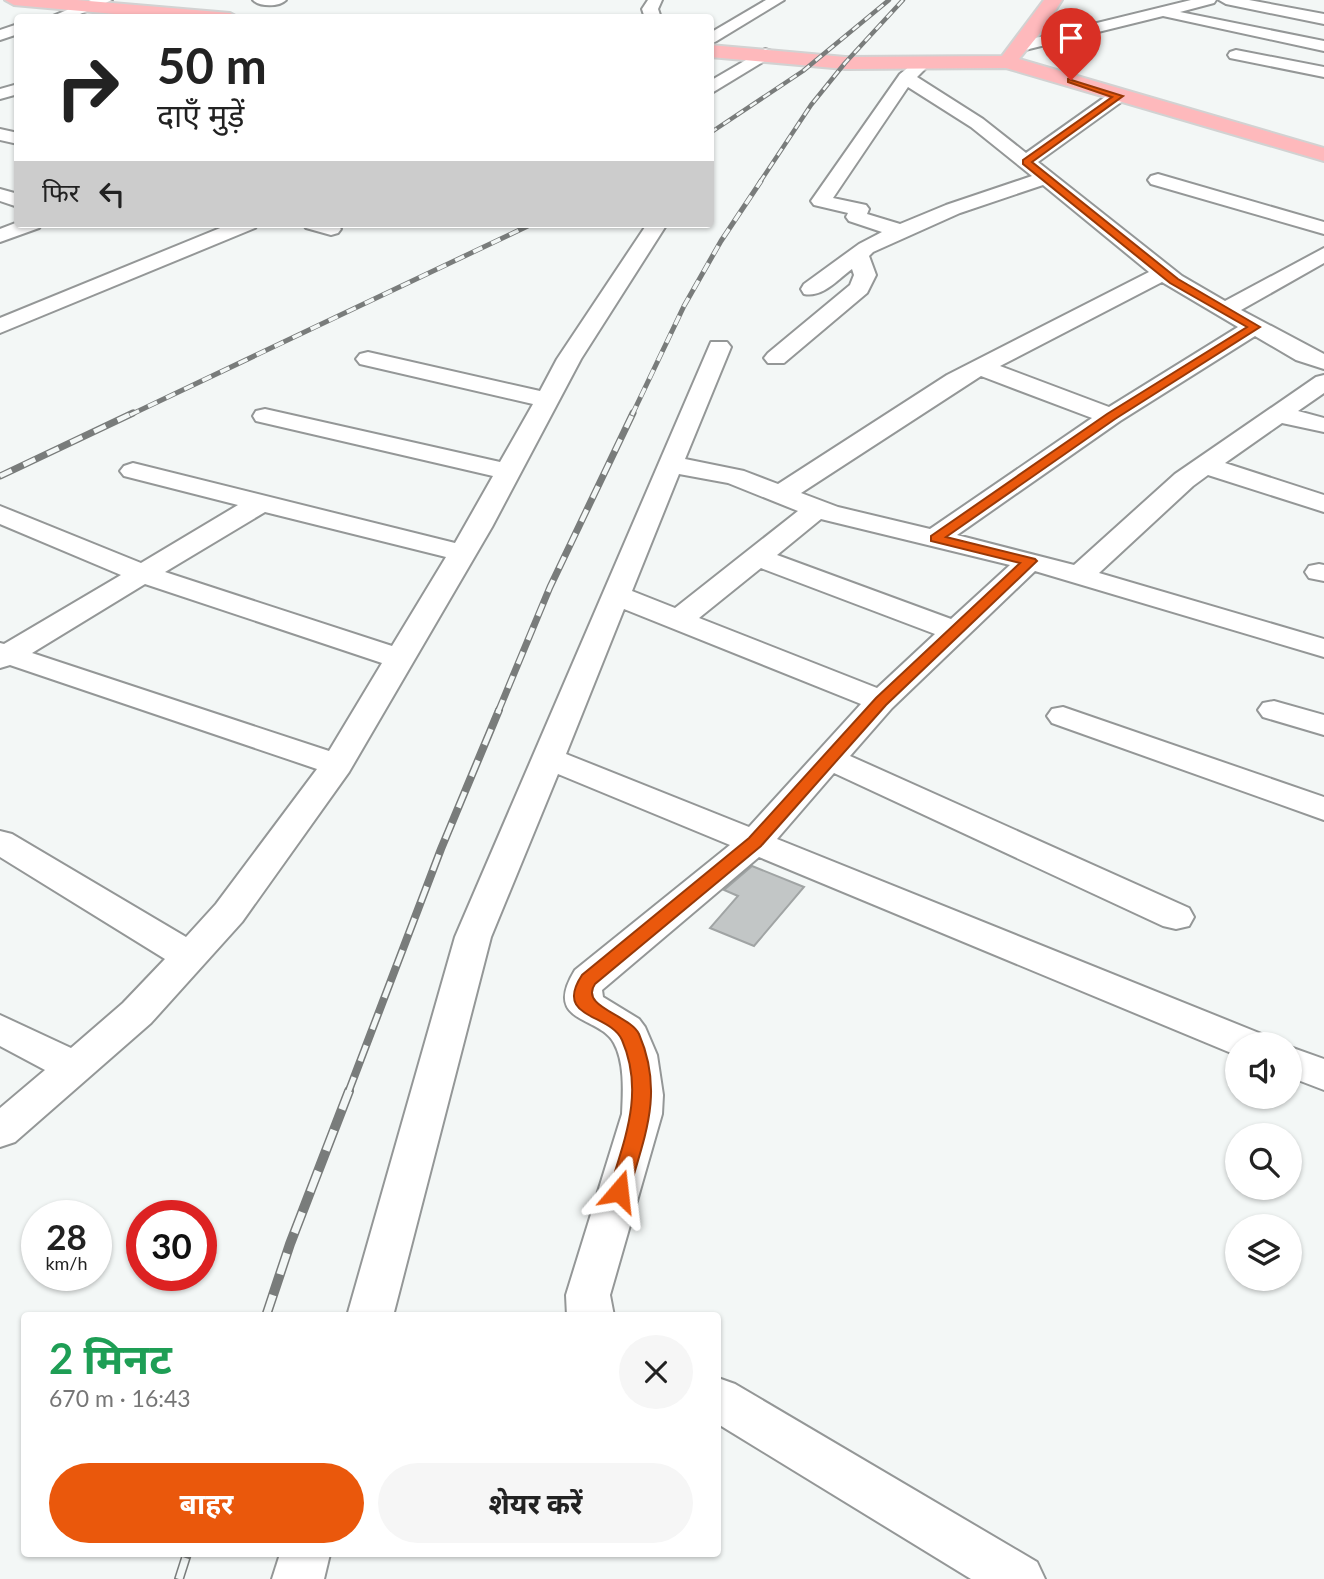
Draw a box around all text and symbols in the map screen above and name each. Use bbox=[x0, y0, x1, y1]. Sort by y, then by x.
pin bbox=[1041, 8, 1101, 80]
icon: arrive bbox=[1052, 19, 1090, 57]
text: 50 m bbox=[157, 36, 267, 94]
icon: right bbox=[42, 42, 133, 133]
text: दाएँ मुड़ें bbox=[157, 95, 244, 134]
icon: left bbox=[93, 175, 131, 213]
text: फिर bbox=[42, 176, 79, 208]
map controls bbox=[1225, 1032, 1302, 1291]
button: sound bbox=[1225, 1032, 1302, 1109]
button: search bbox=[1225, 1123, 1302, 1200]
position arrow bbox=[582, 1154, 656, 1228]
speed limit sign: 30 bbox=[126, 1200, 217, 1291]
button: layers bbox=[1225, 1214, 1302, 1291]
text: 28 bbox=[46, 1215, 87, 1257]
text: km/h bbox=[45, 1252, 88, 1274]
text: 2 मिनट bbox=[49, 1333, 172, 1383]
button: close bbox=[619, 1335, 693, 1409]
text: 670 m · 16:43 bbox=[49, 1384, 191, 1412]
button: बाहर bbox=[49, 1463, 364, 1543]
button: शेयर करें bbox=[378, 1463, 693, 1543]

